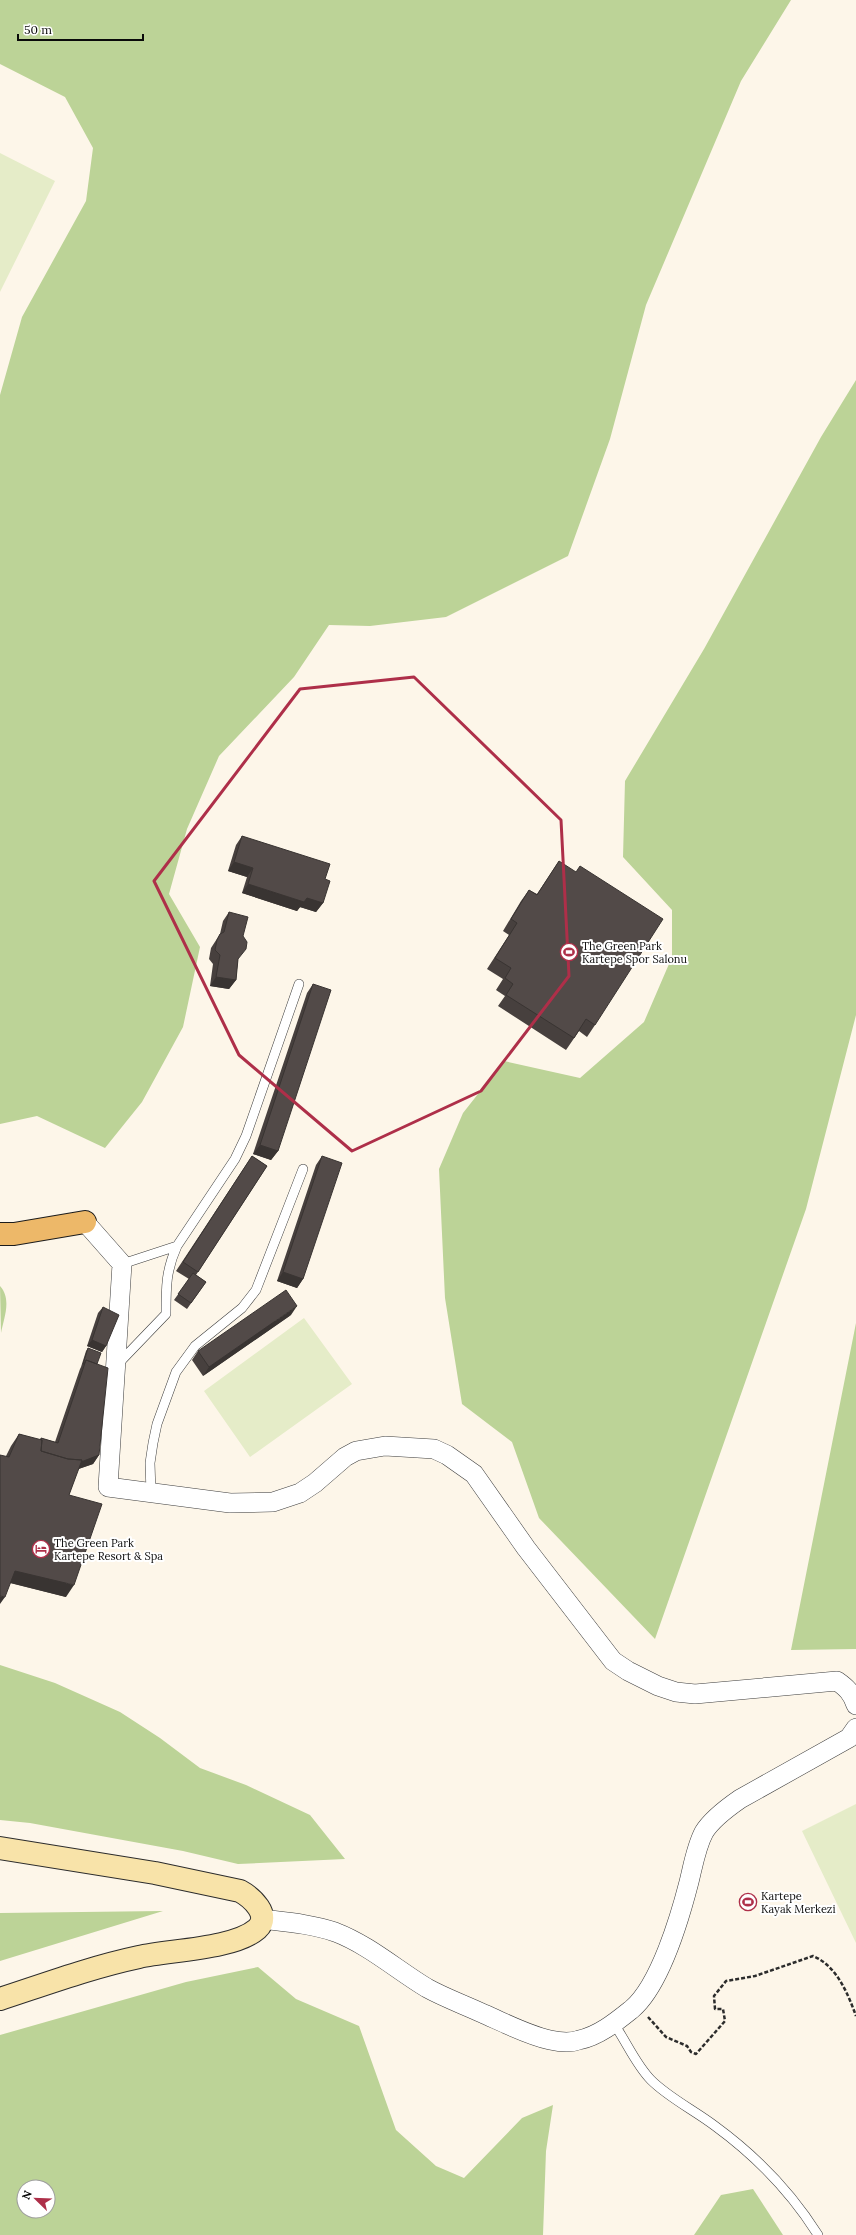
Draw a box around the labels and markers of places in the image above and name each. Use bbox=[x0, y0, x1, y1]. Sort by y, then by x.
place label: The Green Park Kartepe Spor Salonu bbox=[582, 939, 688, 966]
sports icon: The Green Park Kartepe Spor Salonu bbox=[559, 942, 579, 962]
place label: The Green Park Kartepe Resort & Spa bbox=[54, 1536, 163, 1563]
hotel icon: The Green Park Kartepe Resort & Spa bbox=[31, 1539, 51, 1559]
place label: Kartepe Kayak Merkezi bbox=[761, 1889, 836, 1916]
sports icon: Kartepe Kayak Merkezi bbox=[738, 1892, 758, 1912]

